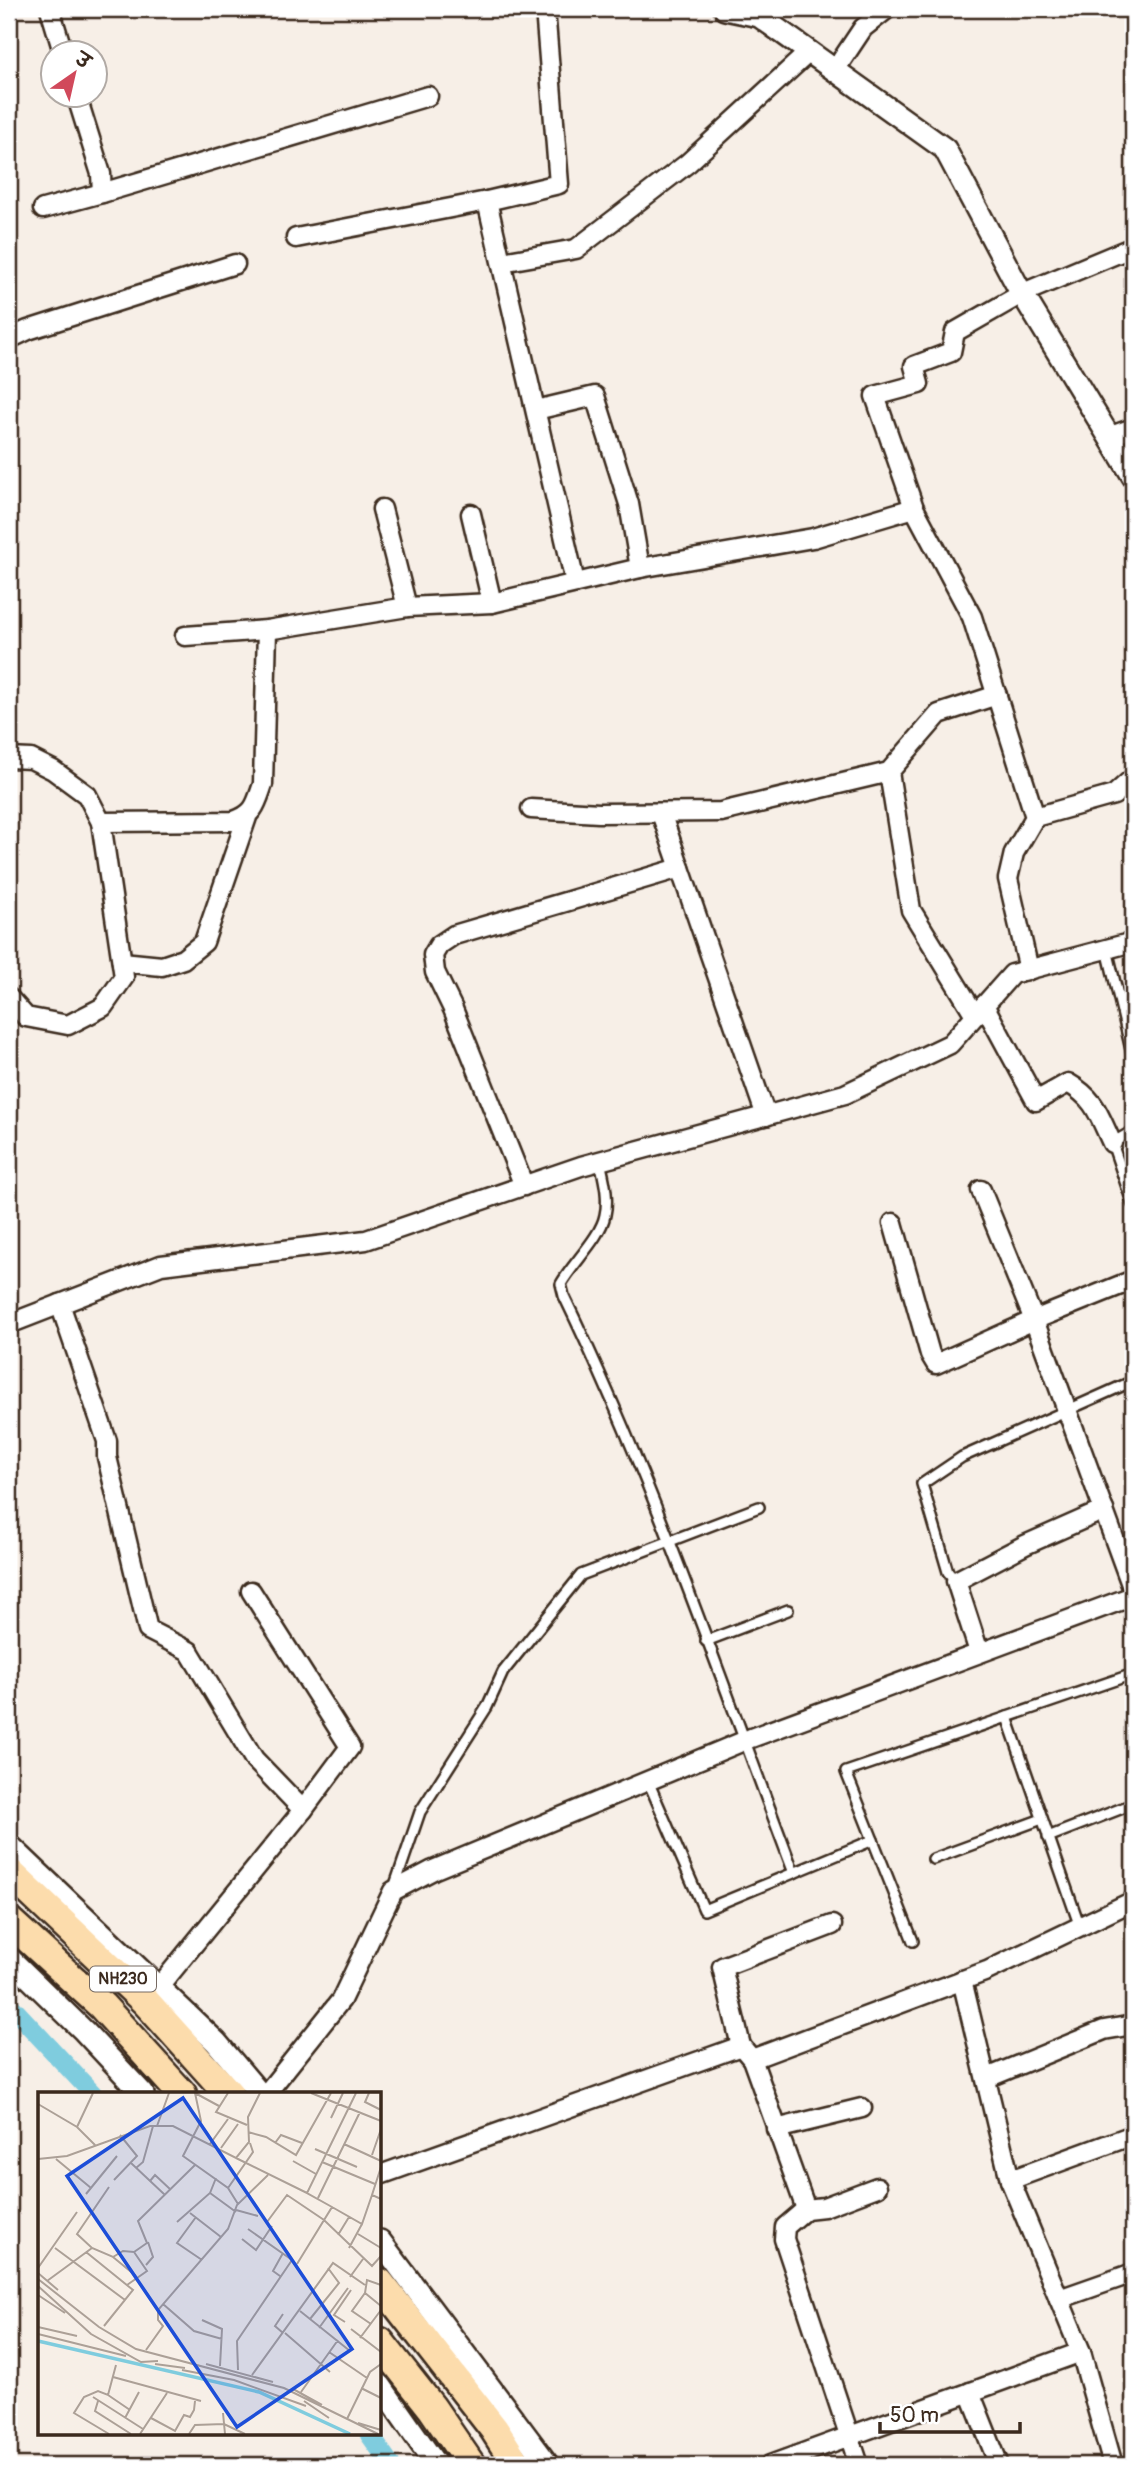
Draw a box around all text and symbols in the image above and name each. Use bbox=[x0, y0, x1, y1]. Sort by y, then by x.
north arrow bbox=[38, 38, 108, 108]
text: उ bbox=[69, 46, 97, 76]
road number: NH230 bbox=[90, 1966, 156, 1992]
inset map bbox=[38, 2092, 382, 2436]
scale bar bbox=[880, 2390, 1020, 2434]
text: 50 m bbox=[890, 2402, 939, 2429]

